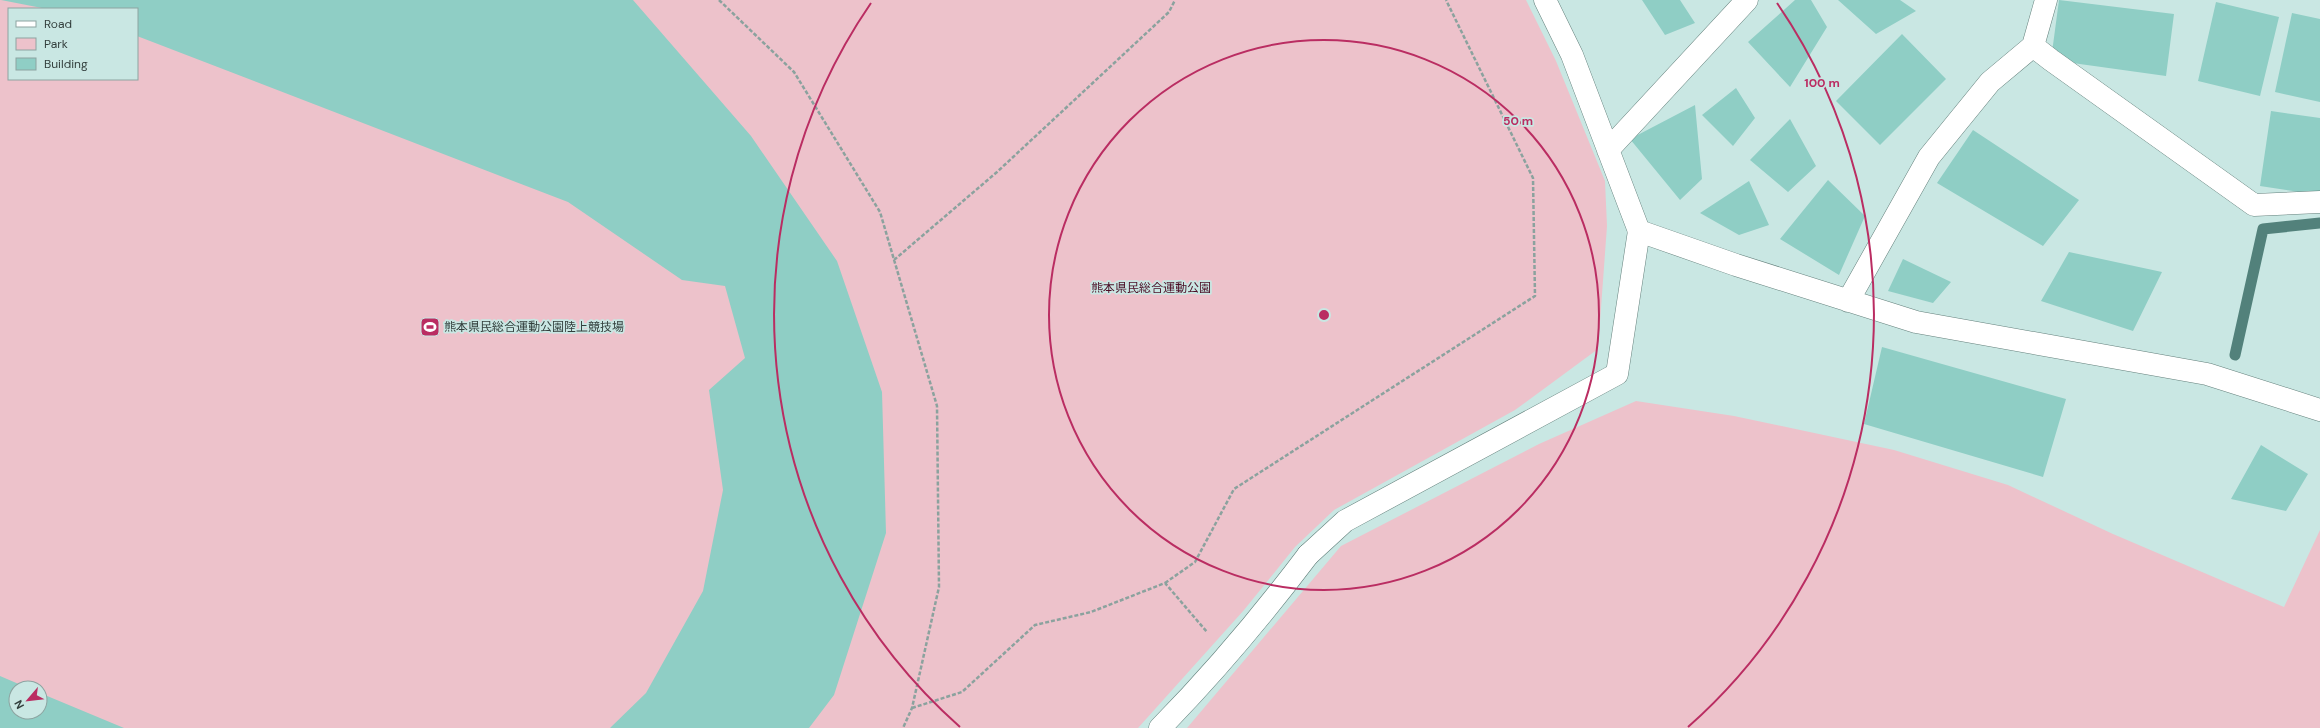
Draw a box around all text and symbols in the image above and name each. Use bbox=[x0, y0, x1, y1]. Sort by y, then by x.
legend bbox=[8, 8, 138, 80]
text: Road bbox=[44, 16, 72, 32]
text: Park bbox=[44, 36, 68, 52]
text: Building bbox=[44, 56, 88, 72]
text: 100 m bbox=[1804, 75, 1840, 91]
text: 50 m bbox=[1503, 113, 1533, 129]
park label: 熊本県民総合運動公園 bbox=[1091, 280, 1211, 296]
centre of rings bbox=[1317, 308, 1331, 322]
sports icon: 熊本県民総合運動公園陸上競技場 bbox=[419, 316, 441, 338]
place label: 熊本県民総合運動公園陸上競技場 bbox=[444, 319, 624, 335]
north arrow bbox=[8, 680, 48, 720]
text: N bbox=[11, 698, 27, 712]

